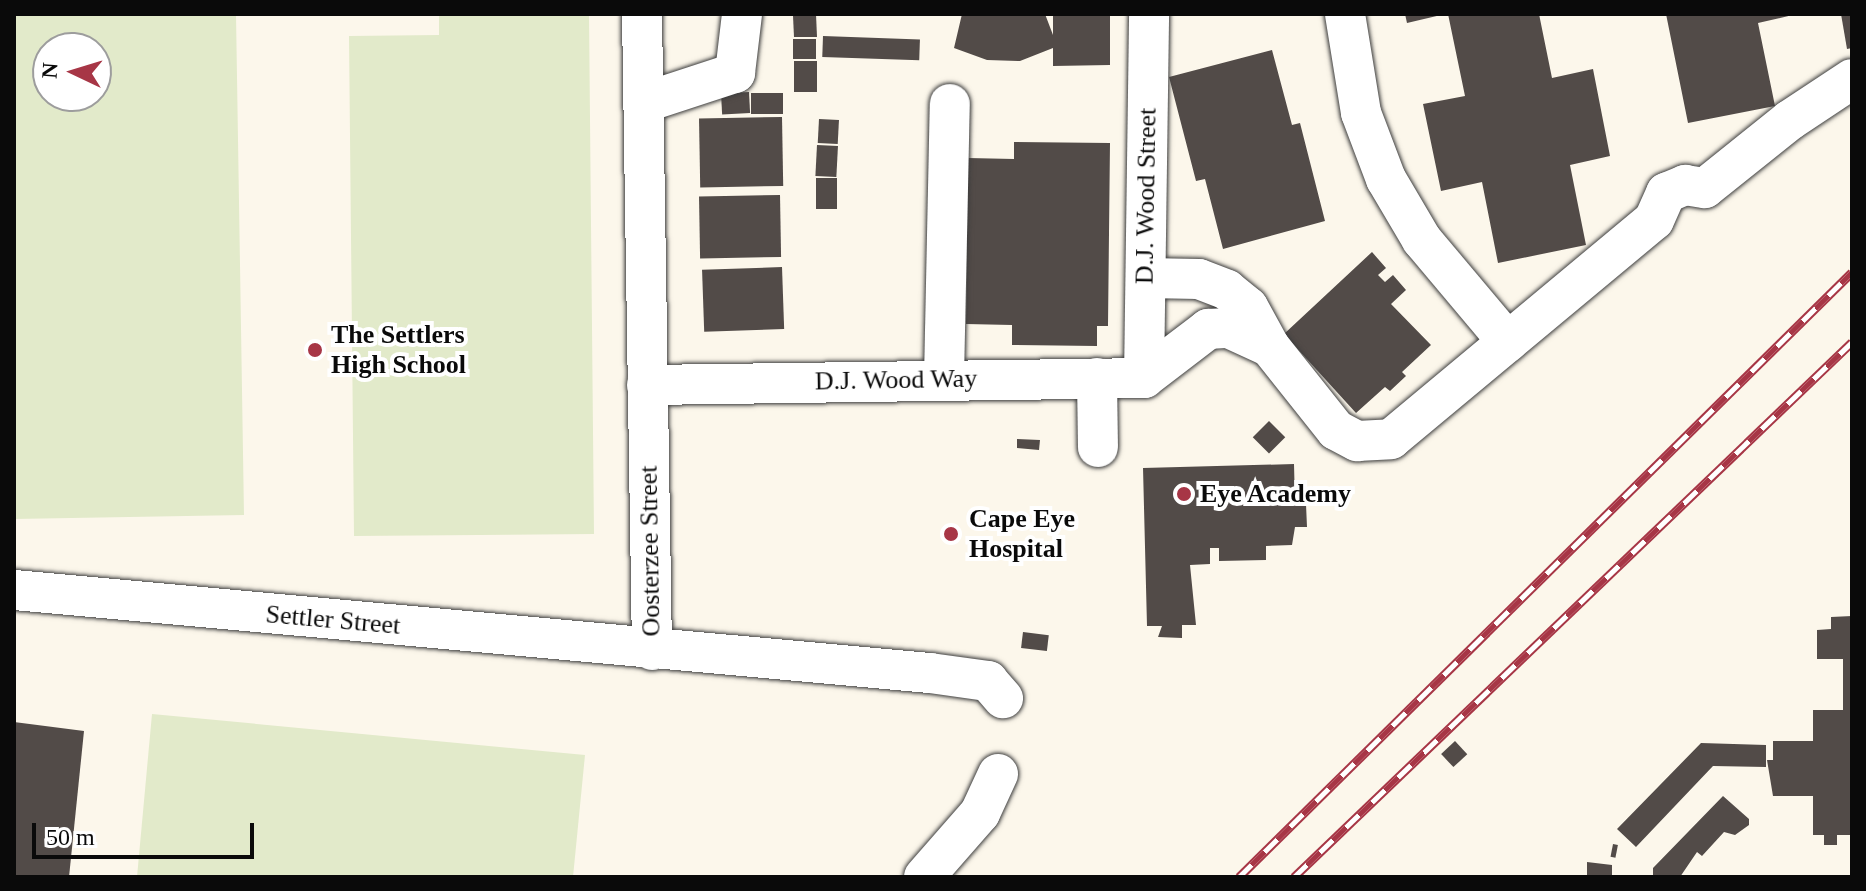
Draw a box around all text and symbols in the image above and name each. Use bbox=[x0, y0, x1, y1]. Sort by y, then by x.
north arrow bbox=[32, 32, 112, 112]
text: N bbox=[37, 62, 63, 79]
street label: D.J. Wood Street bbox=[1129, 107, 1163, 285]
place label: The Settlers High School bbox=[331, 319, 466, 380]
marker: The Settlers High School bbox=[306, 341, 324, 359]
street label: D.J. Wood Way bbox=[814, 363, 978, 397]
street label: Oosterzee Street bbox=[633, 465, 667, 637]
place label: Eye Academy bbox=[1200, 478, 1352, 510]
marker: Eye Academy bbox=[1175, 485, 1193, 503]
place label: Cape Eye Hospital bbox=[969, 503, 1075, 564]
marker: Cape Eye Hospital bbox=[940, 523, 962, 545]
street label: Settler Street bbox=[264, 599, 402, 641]
scale bar bbox=[36, 807, 258, 857]
text: 50 m bbox=[46, 824, 95, 850]

